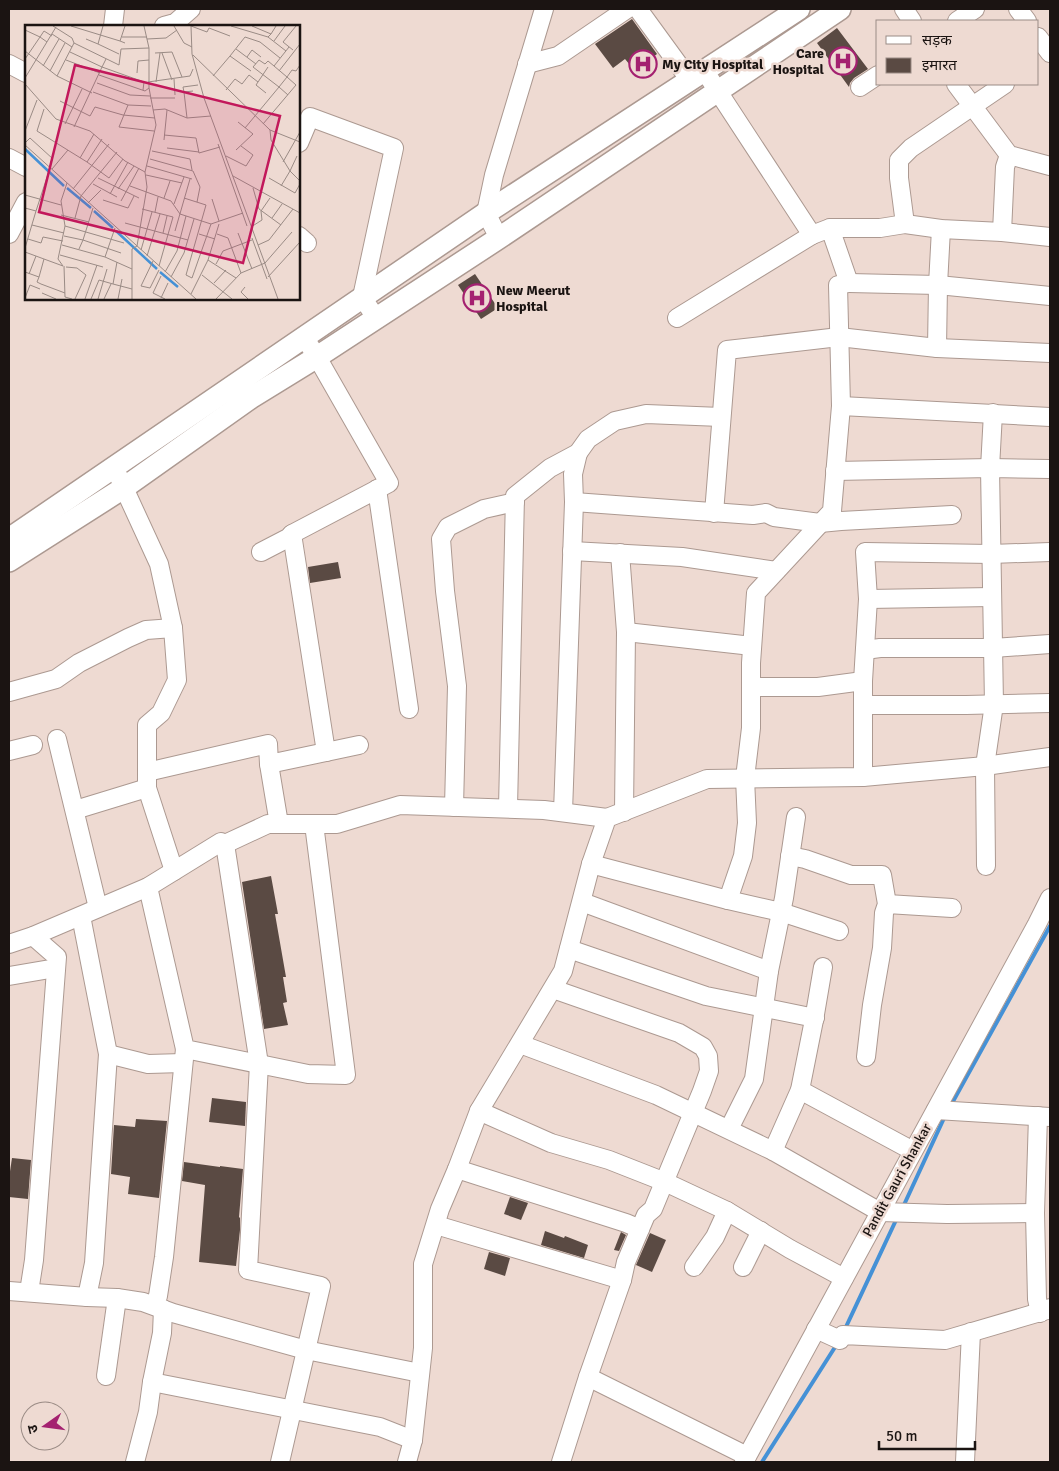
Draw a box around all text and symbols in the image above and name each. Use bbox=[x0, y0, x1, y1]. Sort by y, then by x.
legend bbox=[876, 20, 1039, 85]
inset map bbox=[25, 25, 300, 300]
text: सड़क bbox=[922, 31, 952, 49]
place label: Care Hospital bbox=[772, 45, 825, 78]
hospital icon: Care Hospital bbox=[828, 46, 858, 76]
hospital icon: My City Hospital bbox=[628, 49, 658, 79]
place label: My City Hospital bbox=[662, 56, 764, 73]
text: इमारत bbox=[922, 56, 957, 74]
place label: New Meerut Hospital bbox=[496, 282, 571, 315]
hospital icon: New Meerut Hospital bbox=[462, 283, 492, 313]
street label: Pandit Gauri Shankar bbox=[859, 1120, 936, 1240]
north arrow bbox=[20, 1401, 70, 1451]
scale bar bbox=[879, 1418, 975, 1450]
text: उ bbox=[23, 1422, 42, 1435]
text: 50 m bbox=[886, 1427, 917, 1445]

